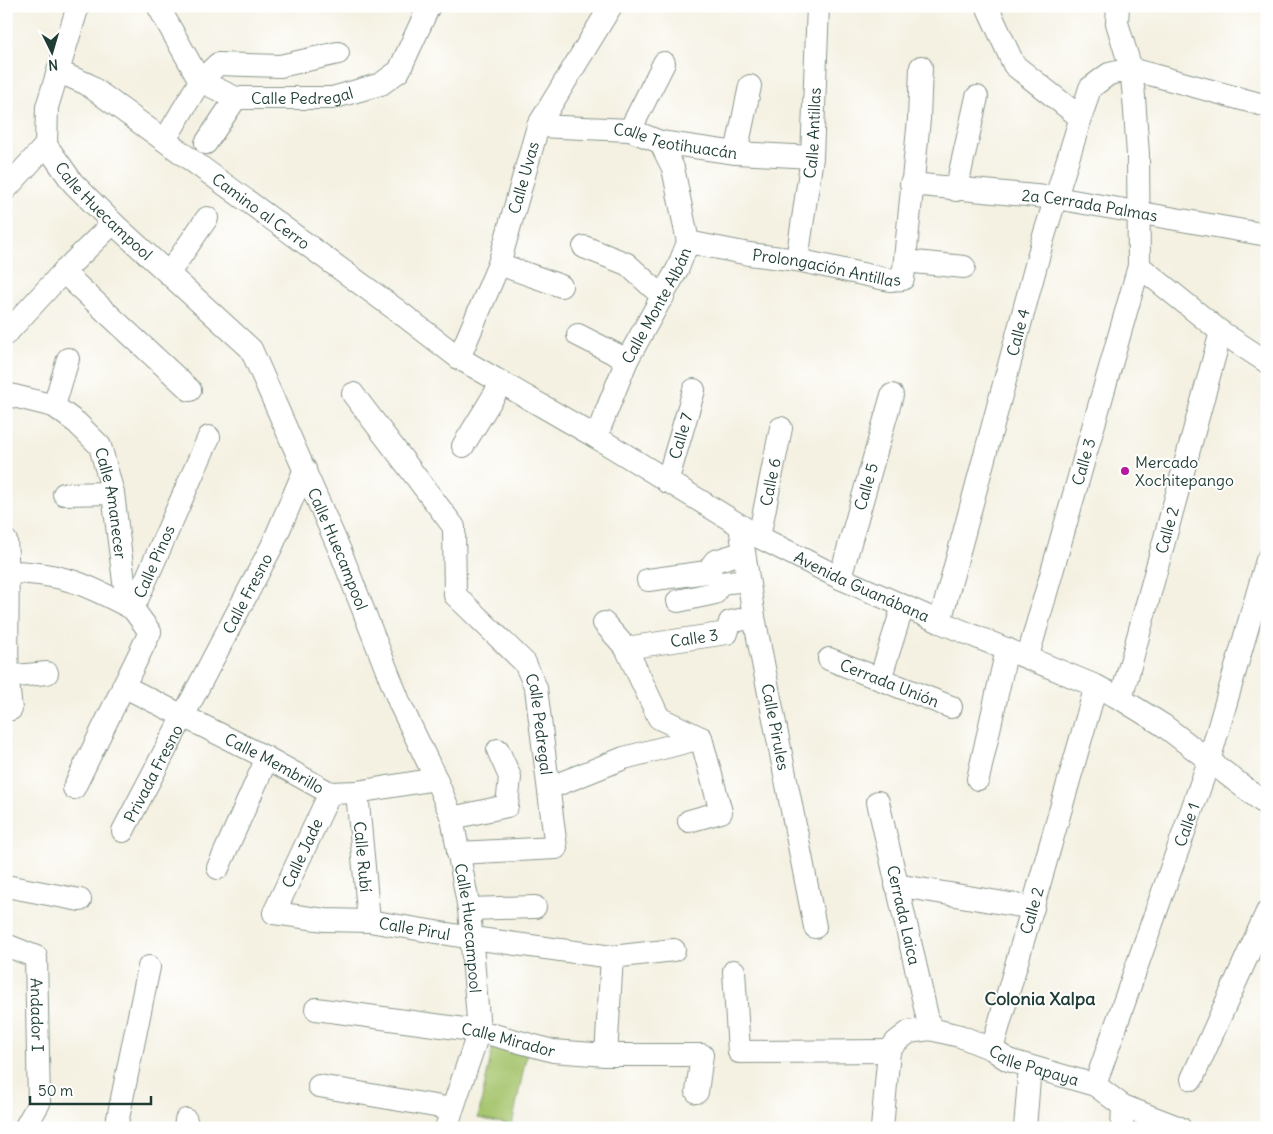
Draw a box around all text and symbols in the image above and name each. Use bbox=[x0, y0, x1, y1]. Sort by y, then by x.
north arrow bbox=[28, 28, 78, 78]
text: N bbox=[48, 56, 59, 74]
street label: Calle Pedregal bbox=[251, 82, 355, 108]
street label: Calle Antillas bbox=[799, 87, 825, 180]
street label: Calle Teotihuacán bbox=[613, 119, 739, 163]
street label: Calle Uvas bbox=[504, 139, 543, 216]
street label: Calle Huecampool bbox=[51, 158, 157, 264]
street label: Camino al Cerro bbox=[208, 169, 314, 253]
street label: 2a Cerrada Palmas bbox=[1021, 185, 1159, 226]
street label: Calle Monte Albán bbox=[617, 245, 695, 367]
street label: Prolongación Antillas bbox=[751, 245, 901, 290]
street label: Calle 4 bbox=[1002, 306, 1034, 358]
street label: Calle 7 bbox=[664, 410, 697, 461]
street label: Calle 3 bbox=[1067, 436, 1100, 488]
street label: Calle Amanecer bbox=[91, 445, 131, 561]
place label: Mercado Xochitepango bbox=[1135, 452, 1234, 490]
street label: Calle 6 bbox=[755, 456, 785, 508]
street label: Calle 5 bbox=[850, 461, 882, 513]
marker: Mercado Xochitepango bbox=[1119, 465, 1131, 477]
street label: Calle Huecampool bbox=[303, 485, 372, 613]
street label: Calle 2 bbox=[1151, 504, 1183, 556]
street label: Calle Pinos bbox=[129, 522, 179, 601]
street label: Avenida Guanábana bbox=[791, 547, 932, 626]
street label: Calle Fresno bbox=[218, 550, 276, 637]
street label: Calle 3 bbox=[669, 624, 720, 651]
street label: Cerrada Unión bbox=[837, 654, 942, 711]
street label: Calle Pedregal bbox=[521, 670, 557, 776]
street label: Calle Pirules bbox=[757, 682, 794, 772]
street label: Privada Fresno bbox=[119, 721, 187, 826]
street label: Calle Membrillo bbox=[221, 729, 328, 798]
street label: Calle 1 bbox=[1170, 800, 1204, 849]
street label: Calle Jade bbox=[277, 815, 327, 891]
street label: Calle Rubí bbox=[350, 820, 376, 893]
street label: Calle Huecampool bbox=[451, 862, 486, 994]
street label: Cerrada Laica bbox=[883, 863, 925, 967]
street label: Calle 2 bbox=[1015, 885, 1048, 936]
street label: Calle Pirul bbox=[377, 913, 452, 944]
street label: Andador I bbox=[26, 978, 48, 1052]
district label: Colonia Xalpa bbox=[985, 987, 1095, 1010]
street label: Calle Mirador bbox=[460, 1019, 558, 1061]
street label: Calle Papaya bbox=[985, 1040, 1081, 1090]
scale bar bbox=[30, 1074, 151, 1106]
text: 50 m bbox=[38, 1081, 73, 1100]

